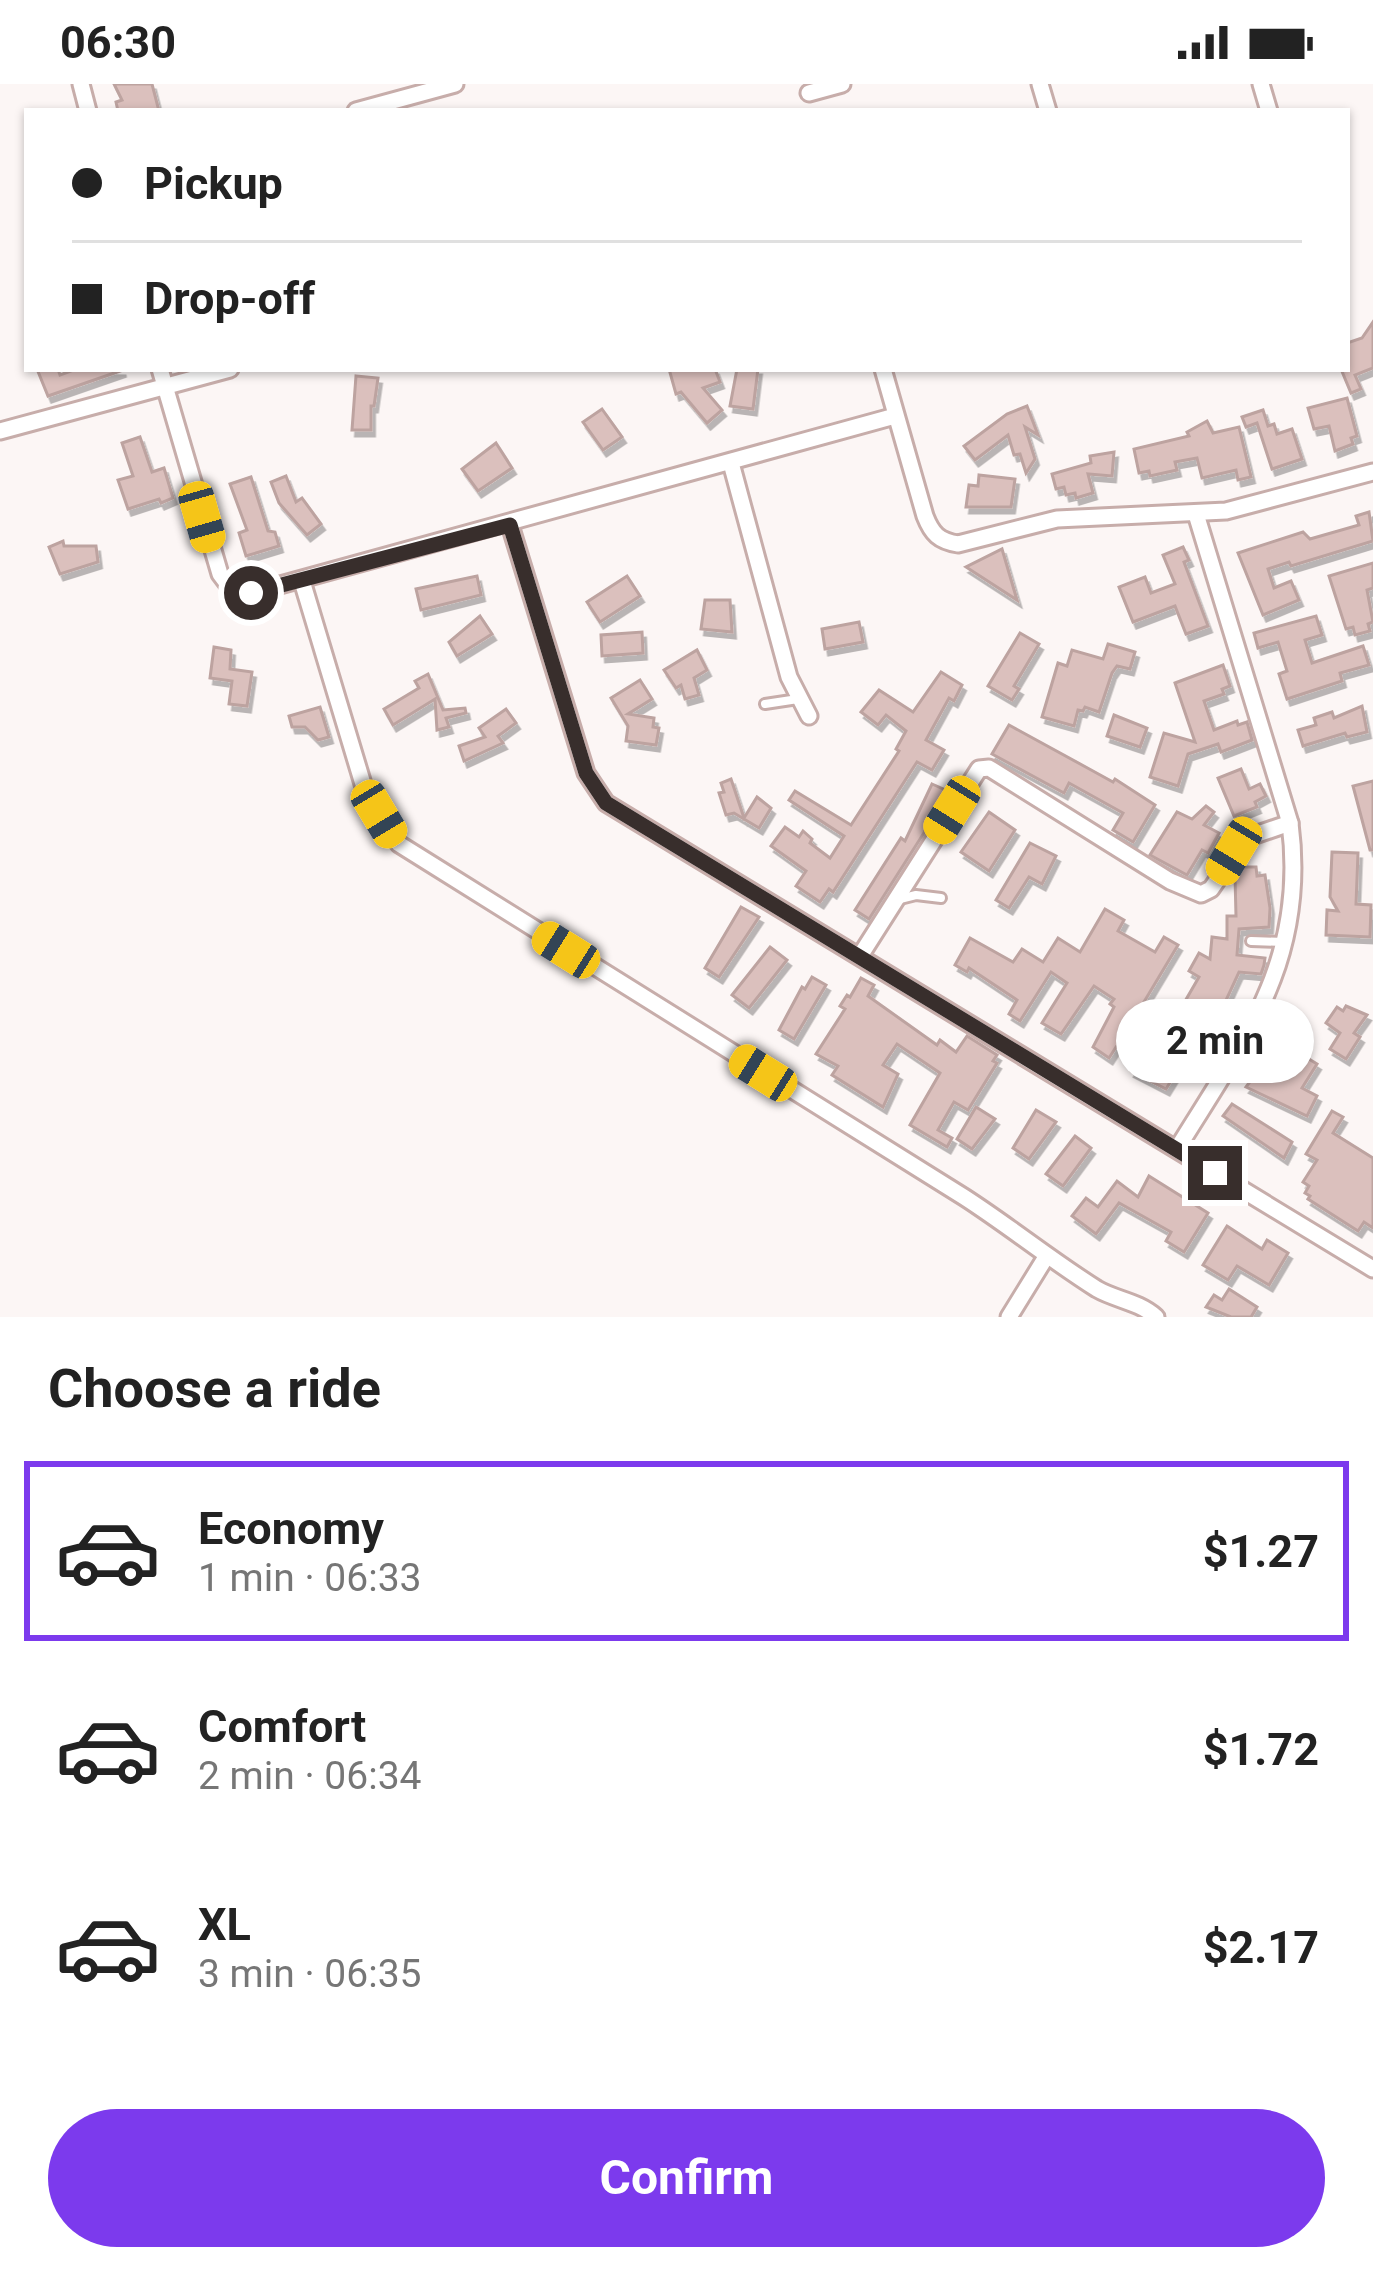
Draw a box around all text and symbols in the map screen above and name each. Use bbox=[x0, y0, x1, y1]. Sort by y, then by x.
text: 06:30 bbox=[60, 16, 176, 69]
text: Pickup bbox=[144, 157, 283, 210]
text: Drop-off bbox=[144, 272, 315, 325]
car bbox=[175, 477, 229, 557]
route start bbox=[224, 566, 278, 620]
car bbox=[918, 770, 986, 850]
car bbox=[345, 774, 413, 854]
car bbox=[1200, 811, 1268, 891]
car bbox=[526, 916, 606, 984]
callout: 2 min bbox=[1116, 999, 1314, 1083]
text: 2 min bbox=[1166, 1018, 1264, 1064]
car bbox=[723, 1039, 803, 1107]
route end bbox=[1188, 1146, 1242, 1200]
text: Choose a ride bbox=[48, 1357, 381, 1420]
icon: car bbox=[54, 1497, 162, 1605]
text: Economy bbox=[198, 1502, 384, 1555]
text: $1.27 bbox=[1203, 1525, 1319, 1578]
text: 1 min · 06:33 bbox=[198, 1555, 421, 1601]
icon: car bbox=[54, 1695, 162, 1803]
text: Comfort bbox=[198, 1700, 366, 1753]
text: $1.72 bbox=[1203, 1723, 1319, 1776]
text: 2 min · 06:34 bbox=[198, 1753, 421, 1799]
icon: car bbox=[54, 1893, 162, 2001]
text: XL bbox=[198, 1898, 251, 1951]
text: $2.17 bbox=[1203, 1921, 1319, 1974]
text: 3 min · 06:35 bbox=[198, 1951, 421, 1997]
button: Confirm bbox=[48, 2109, 1325, 2247]

